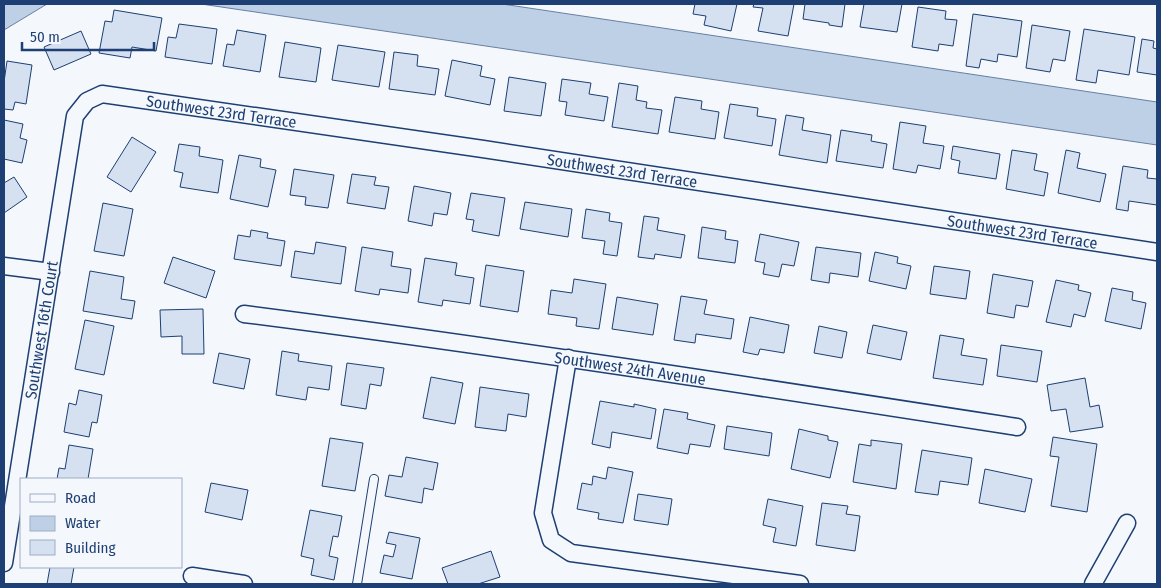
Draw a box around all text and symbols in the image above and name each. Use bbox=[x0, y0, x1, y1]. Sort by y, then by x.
scale bar bbox=[22, 20, 155, 52]
text: 50 m bbox=[30, 28, 60, 46]
street label: Southwest 23rd Terrace bbox=[145, 91, 298, 131]
street label: Southwest 23rd Terrace bbox=[546, 149, 699, 191]
street label: Southwest 23rd Terrace bbox=[946, 211, 1099, 252]
street label: Southwest 16th Court bbox=[21, 259, 61, 400]
street label: Southwest 24th Avenue bbox=[553, 347, 707, 389]
legend bbox=[20, 478, 182, 568]
text: Road bbox=[65, 489, 96, 507]
text: Water bbox=[65, 514, 101, 532]
text: Building bbox=[65, 539, 116, 557]

